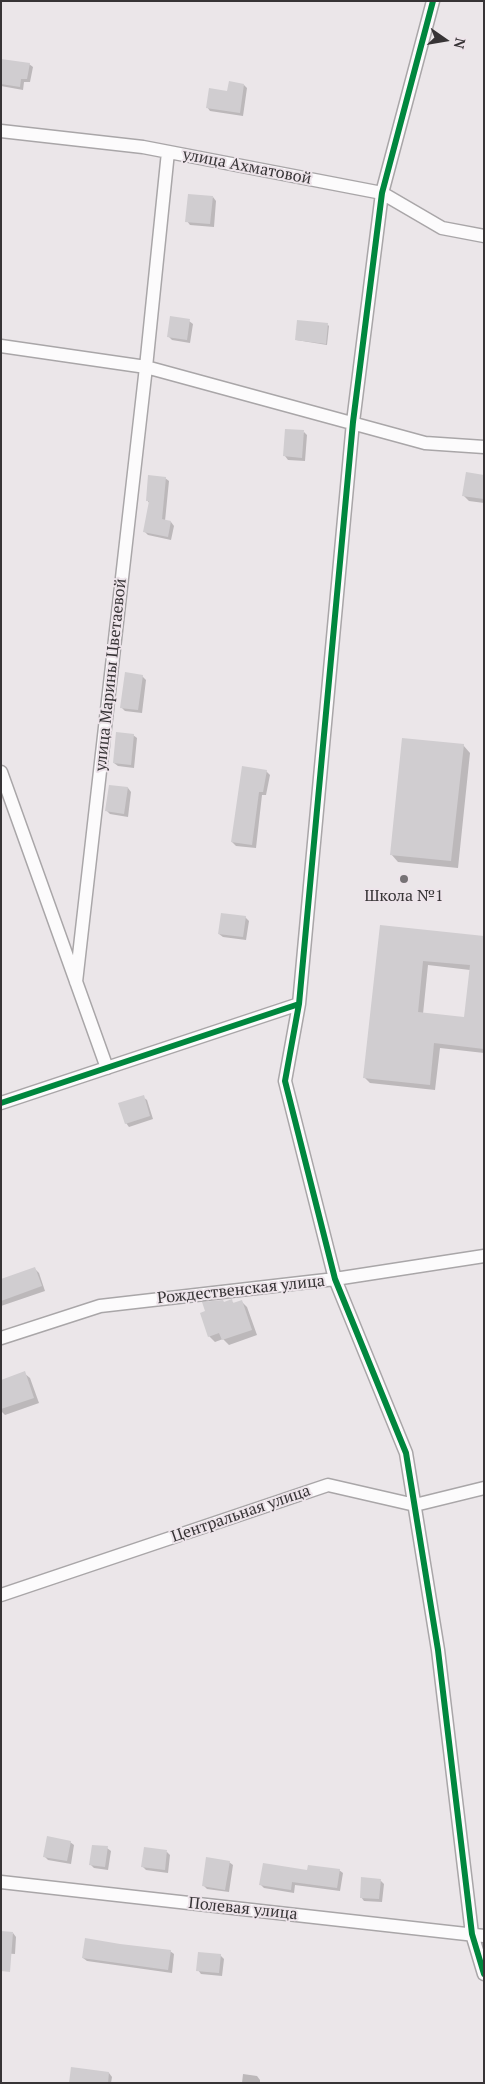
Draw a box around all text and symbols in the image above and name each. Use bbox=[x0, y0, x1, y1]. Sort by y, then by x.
north arrow bbox=[420, 15, 470, 65]
text: N bbox=[450, 36, 471, 51]
street label: улица Ахматовой bbox=[181, 145, 313, 189]
street label: улица Марины Цветаевой bbox=[91, 578, 131, 772]
marker: Школа №1 bbox=[398, 873, 410, 885]
place label: Школа №1 bbox=[364, 886, 444, 906]
street label: Рождественская улица bbox=[156, 1272, 326, 1308]
street label: Центральная улица bbox=[169, 1481, 313, 1547]
street label: Полевая улица bbox=[187, 1894, 299, 1924]

